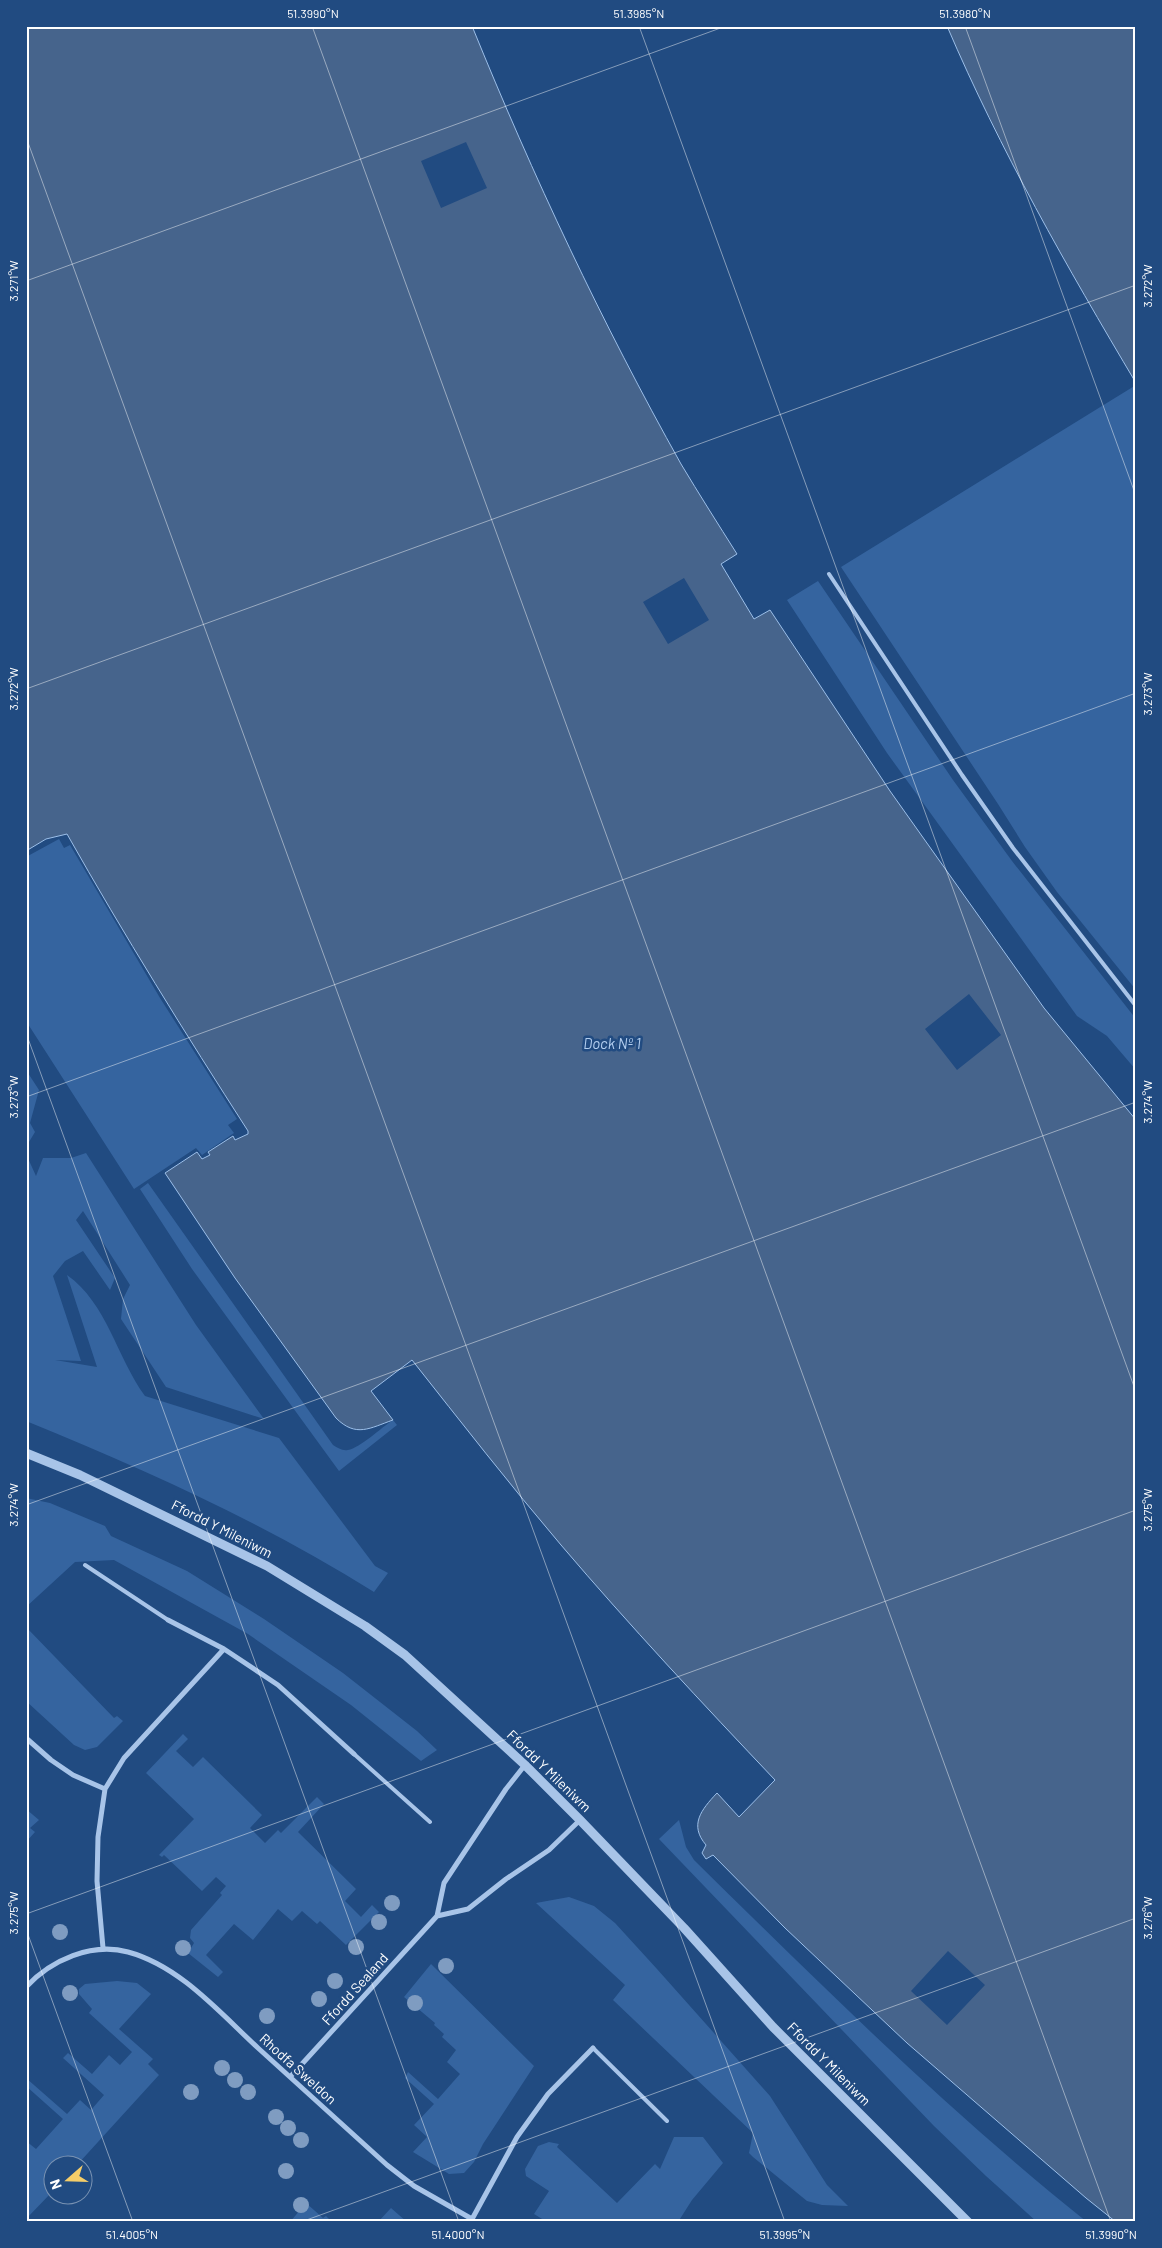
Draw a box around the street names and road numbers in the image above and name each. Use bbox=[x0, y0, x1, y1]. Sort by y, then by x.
street label: Ffordd Y Mileniwm bbox=[169, 1496, 275, 1561]
street label: Ffordd Y Mileniwm bbox=[504, 1726, 595, 1815]
street label: Ffordd Sealand bbox=[318, 1949, 391, 2028]
street label: Ffordd Y Mileniwm bbox=[784, 2018, 875, 2109]
street label: Rhodfa Sweldon bbox=[256, 2030, 340, 2108]

